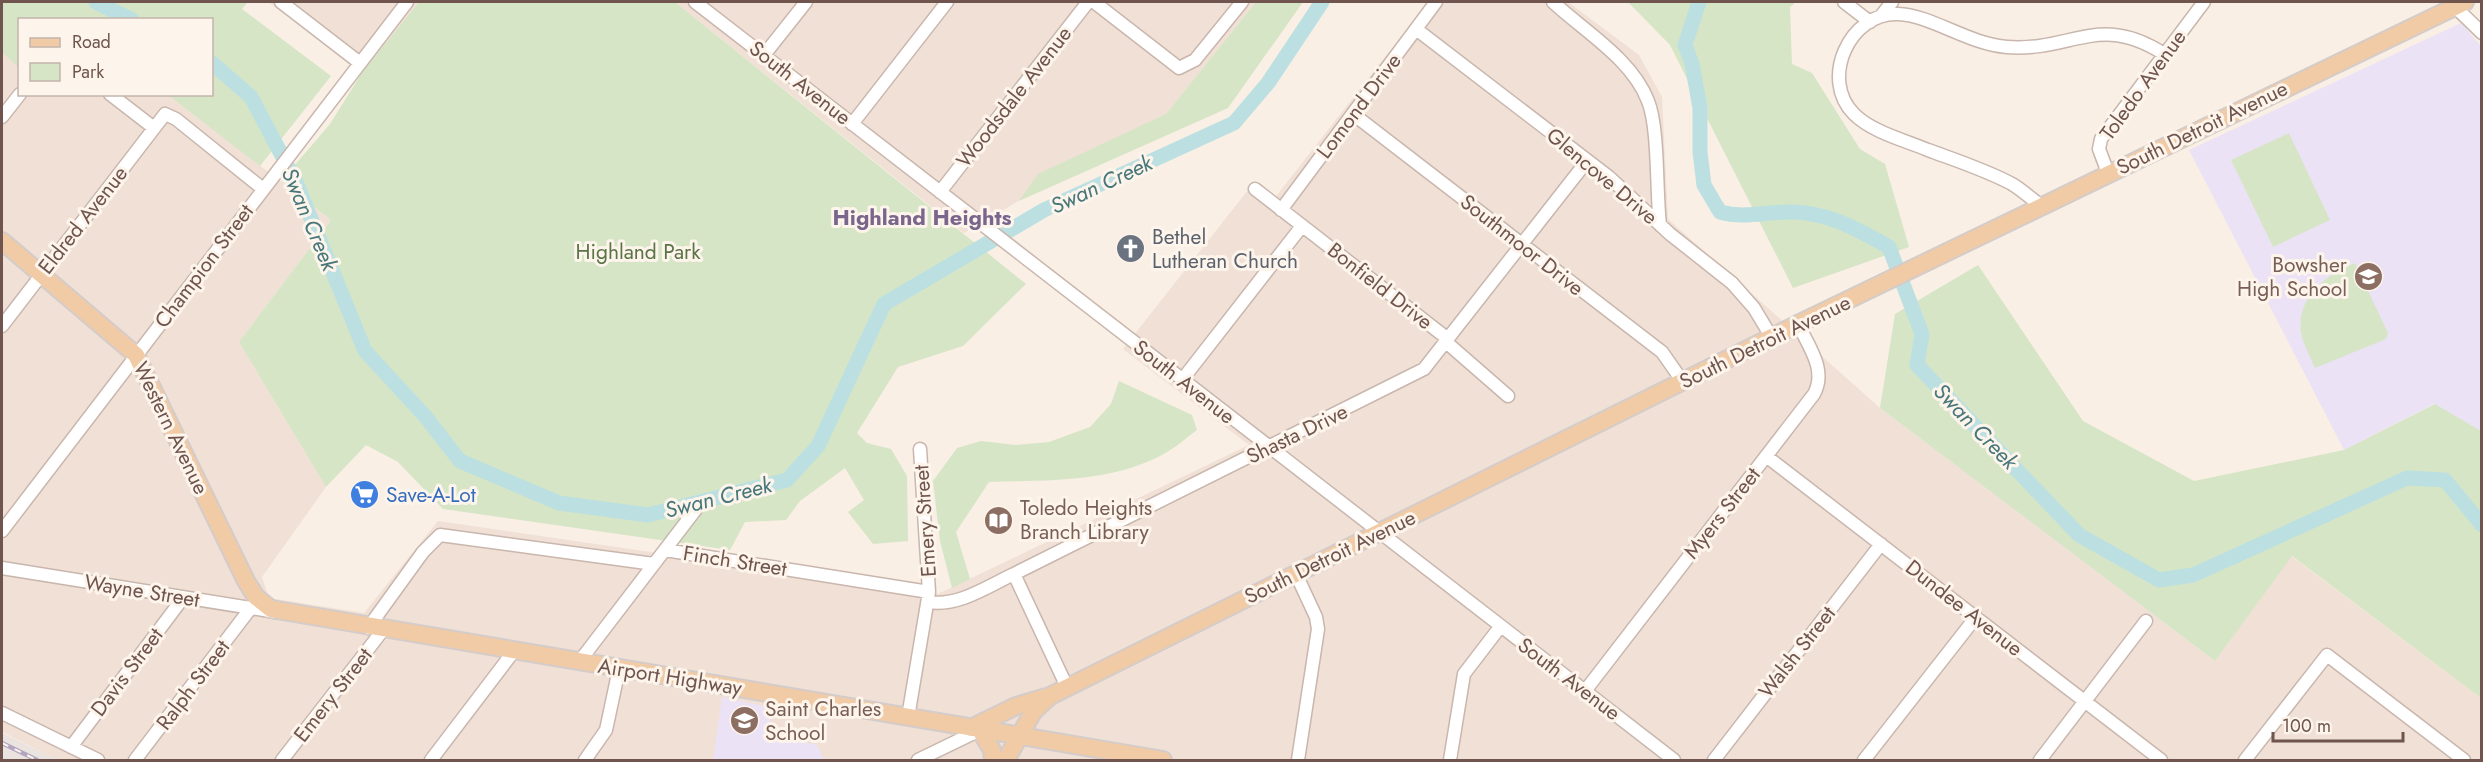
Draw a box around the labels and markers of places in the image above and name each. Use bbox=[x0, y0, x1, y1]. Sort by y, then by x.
place label: Bethel Lutheran Church bbox=[1152, 222, 1298, 276]
church icon: Bethel Lutheran Church bbox=[1115, 233, 1147, 265]
place label: Bowsher High School bbox=[2237, 250, 2348, 304]
school or university icon: Bowsher High School bbox=[2352, 261, 2384, 293]
supermarket icon: Save-A-Lot bbox=[349, 479, 381, 511]
place label: Save-A-Lot bbox=[386, 480, 476, 510]
place label: Toledo Heights Branch Library bbox=[1020, 493, 1152, 547]
library icon: Toledo Heights Branch Library bbox=[983, 504, 1015, 536]
place label: Saint Charles School bbox=[765, 694, 881, 748]
school or university icon: Saint Charles School bbox=[728, 705, 760, 737]

